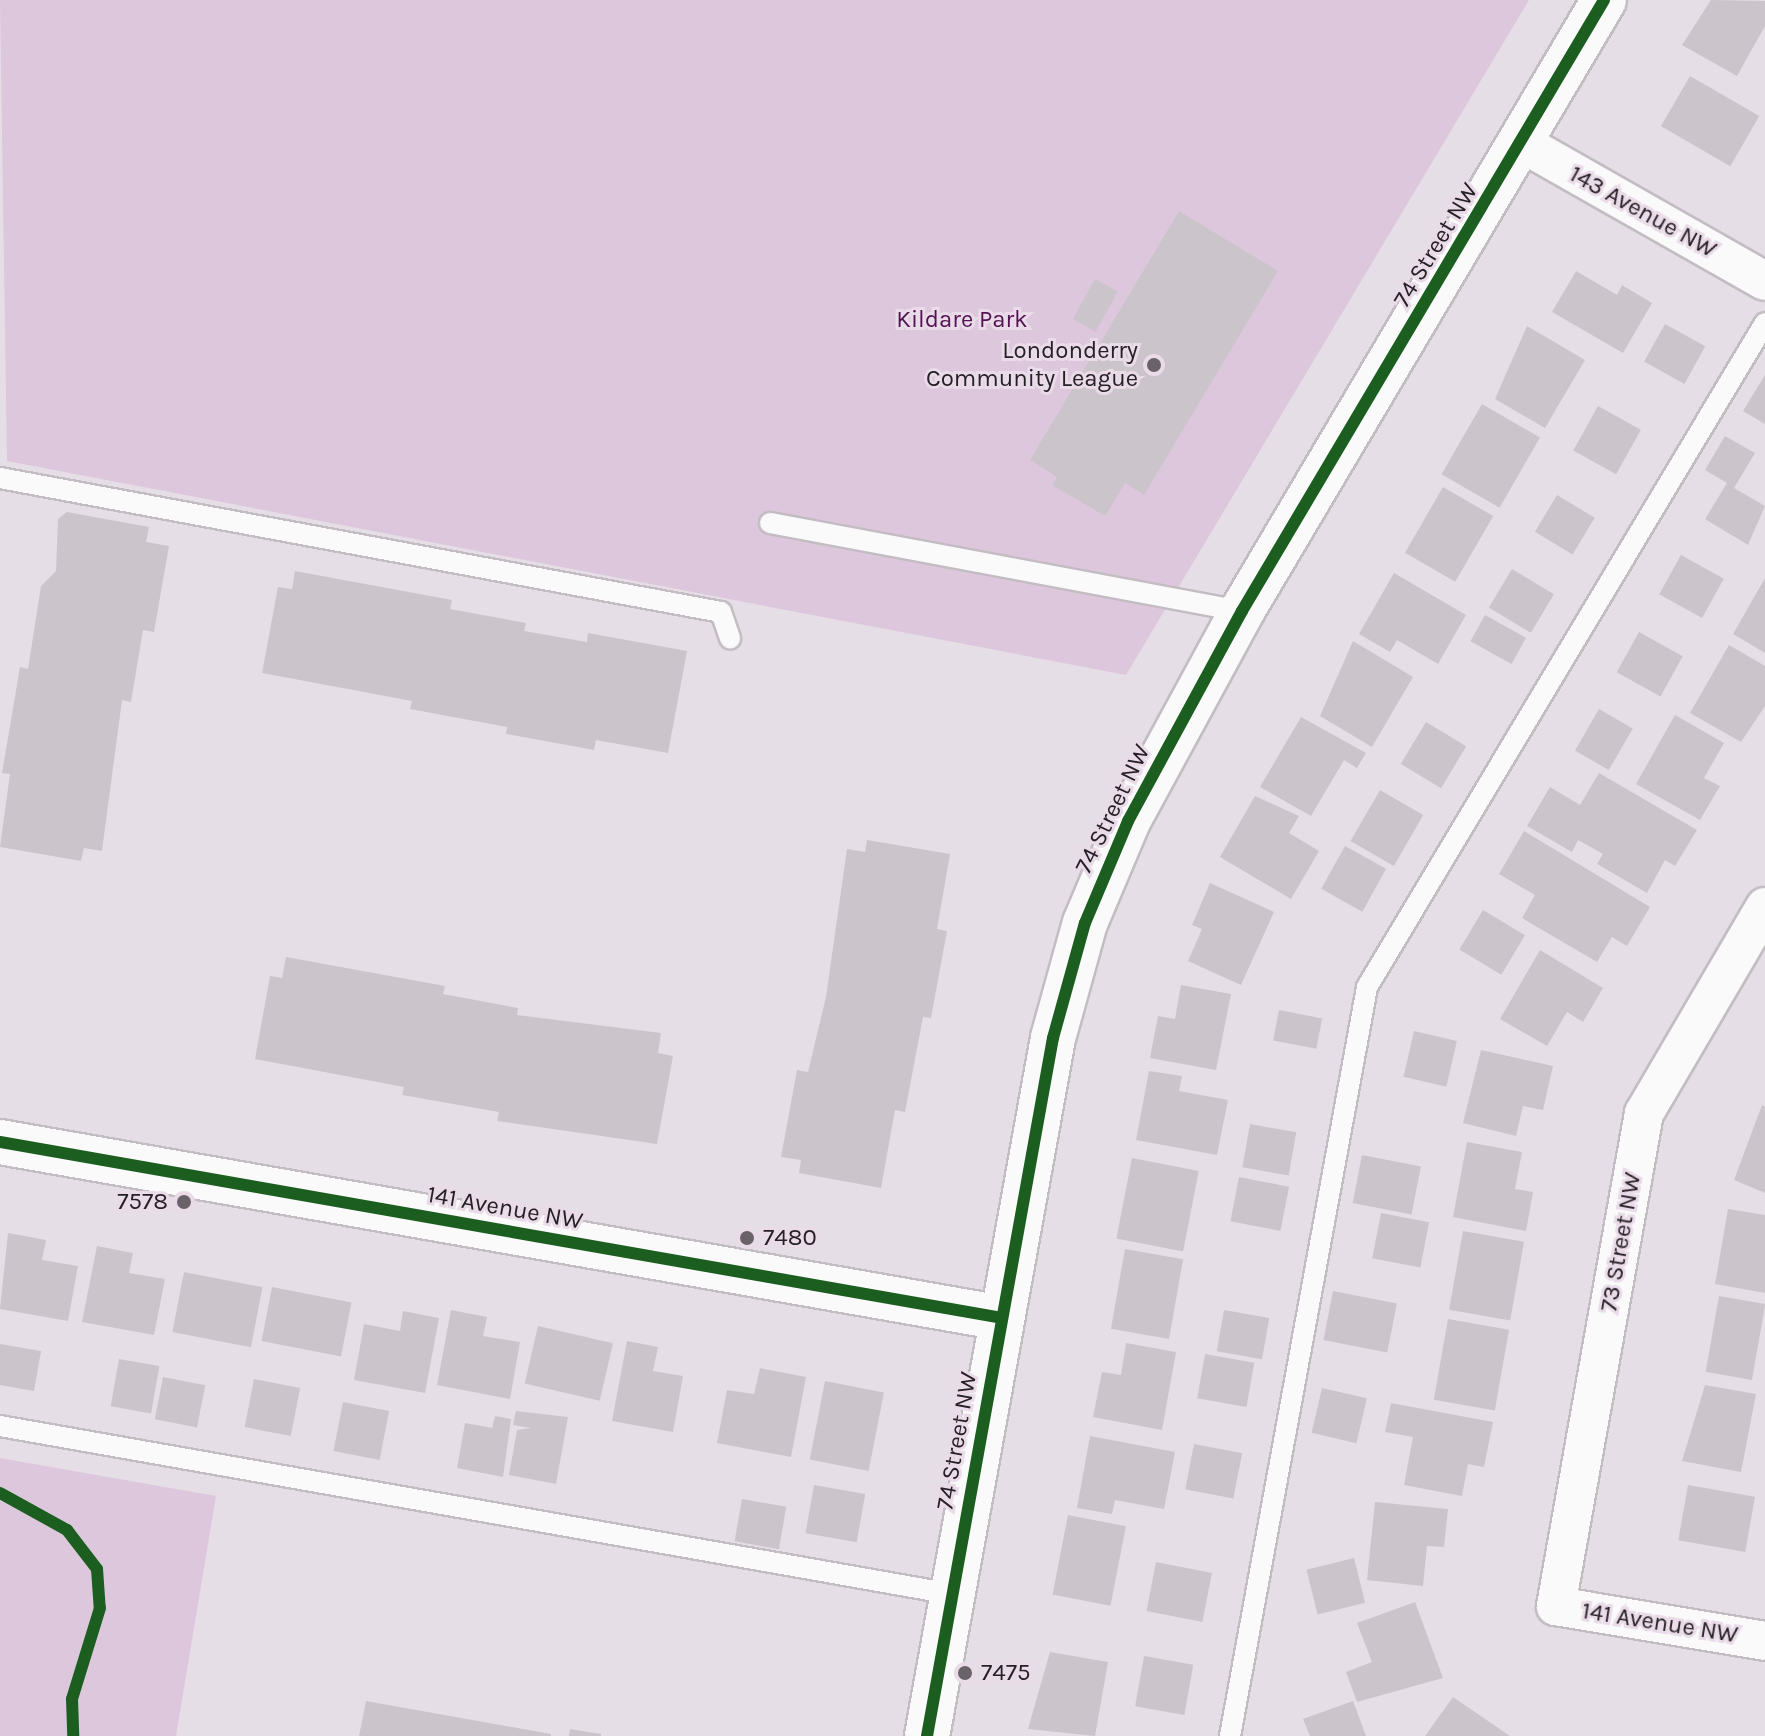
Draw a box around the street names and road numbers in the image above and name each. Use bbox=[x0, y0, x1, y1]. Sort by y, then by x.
street label: 143 Avenue NW bbox=[1564, 160, 1722, 264]
street label: 74 Street NW bbox=[1388, 178, 1484, 312]
street label: 74 Street NW bbox=[1069, 740, 1157, 878]
street label: 73 Street NW bbox=[1595, 1170, 1647, 1314]
street label: 141 Avenue NW bbox=[425, 1180, 585, 1236]
street label: 74 Street NW bbox=[931, 1370, 983, 1512]
street label: 141 Avenue NW bbox=[1580, 1596, 1740, 1650]

